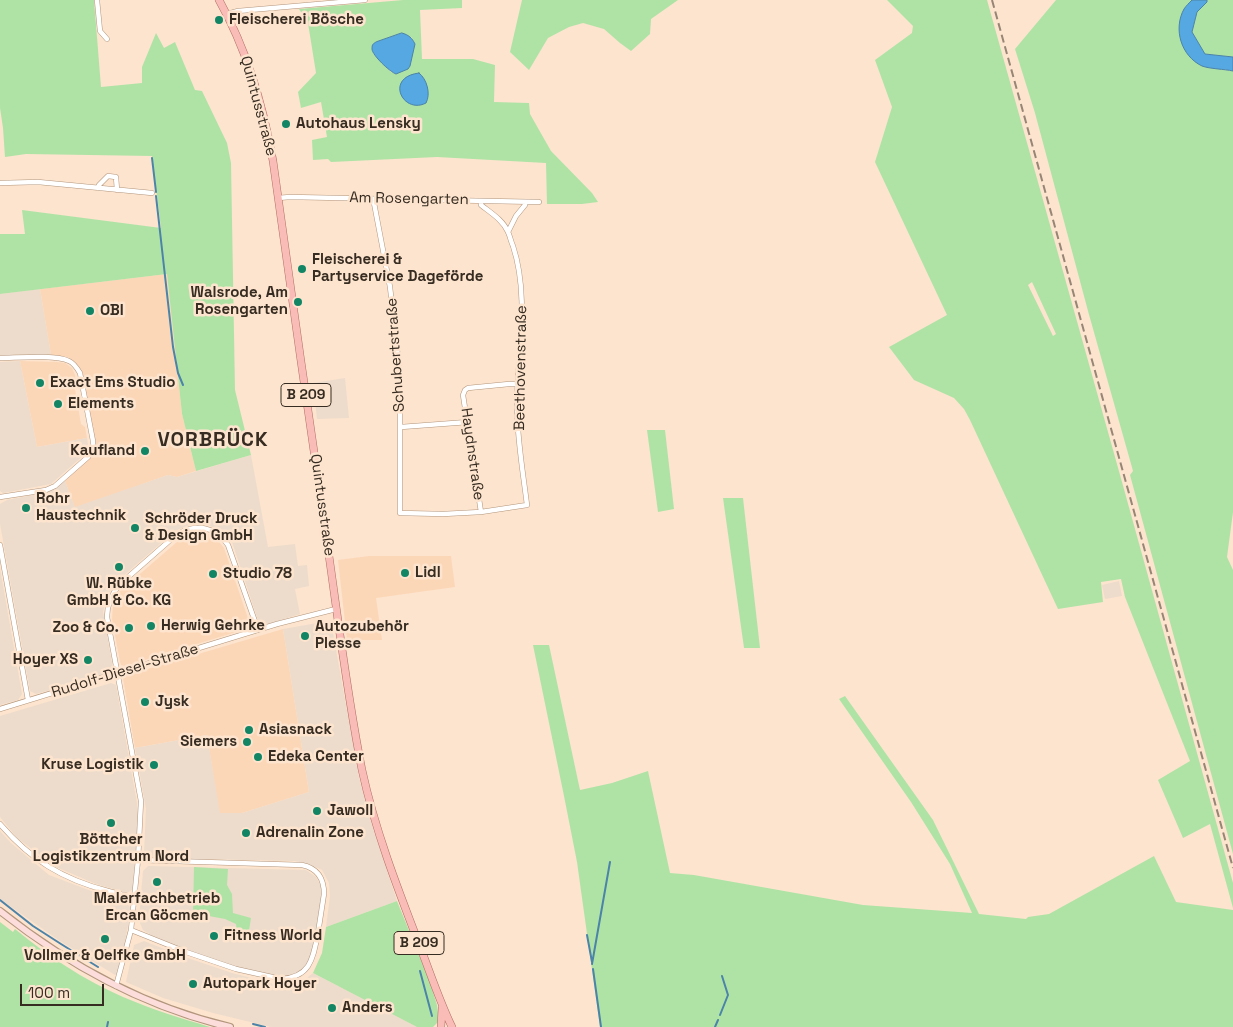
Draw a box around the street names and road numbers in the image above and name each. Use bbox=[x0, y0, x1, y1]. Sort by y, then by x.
street label: Quintusstraße bbox=[236, 54, 280, 158]
street label: Am Rosengarten bbox=[349, 189, 469, 209]
street label: Schubertstraße bbox=[383, 297, 409, 413]
street label: Beethovenstraße bbox=[511, 305, 531, 431]
road number: B 209 bbox=[281, 384, 331, 406]
street label: Haydnstraße bbox=[457, 407, 487, 501]
street label: Quintusstraße bbox=[306, 453, 338, 557]
street label: Rudolf-Diesel-Straße bbox=[49, 640, 201, 702]
road number: B 209 bbox=[394, 931, 444, 954]

